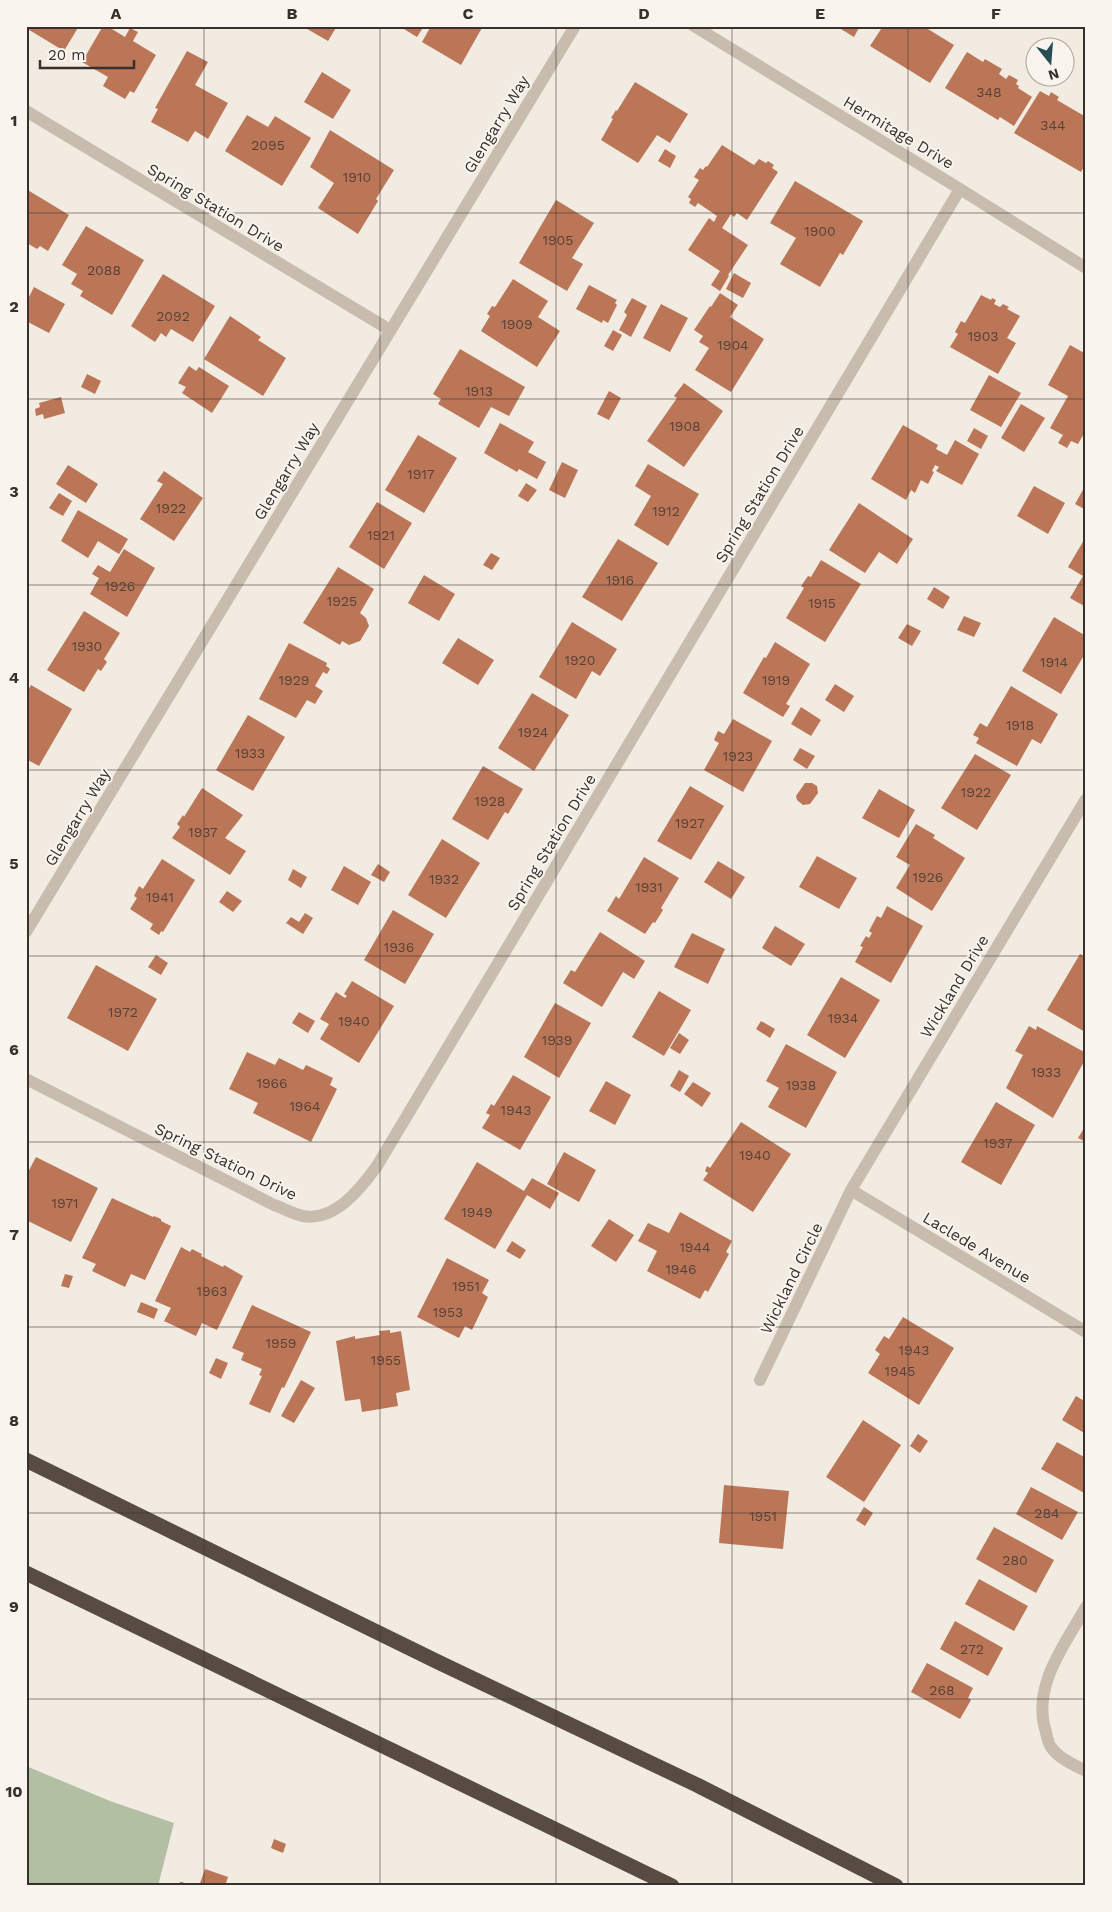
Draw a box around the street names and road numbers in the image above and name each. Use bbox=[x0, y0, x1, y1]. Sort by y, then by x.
street label: Glengarry Way bbox=[460, 71, 533, 177]
street label: Hermitage Drive bbox=[840, 92, 957, 173]
street label: Spring Station Drive bbox=[144, 159, 288, 256]
street label: Glengarry Way bbox=[250, 418, 323, 524]
street label: Spring Station Drive bbox=[711, 422, 808, 566]
street label: Glengarry Way bbox=[41, 764, 114, 870]
street label: Spring Station Drive bbox=[503, 770, 600, 914]
street label: Wickland Drive bbox=[916, 931, 993, 1041]
street label: Spring Station Drive bbox=[151, 1119, 300, 1204]
street label: Laclede Avenue bbox=[919, 1208, 1034, 1287]
street label: Wickland Circle bbox=[756, 1219, 827, 1337]

